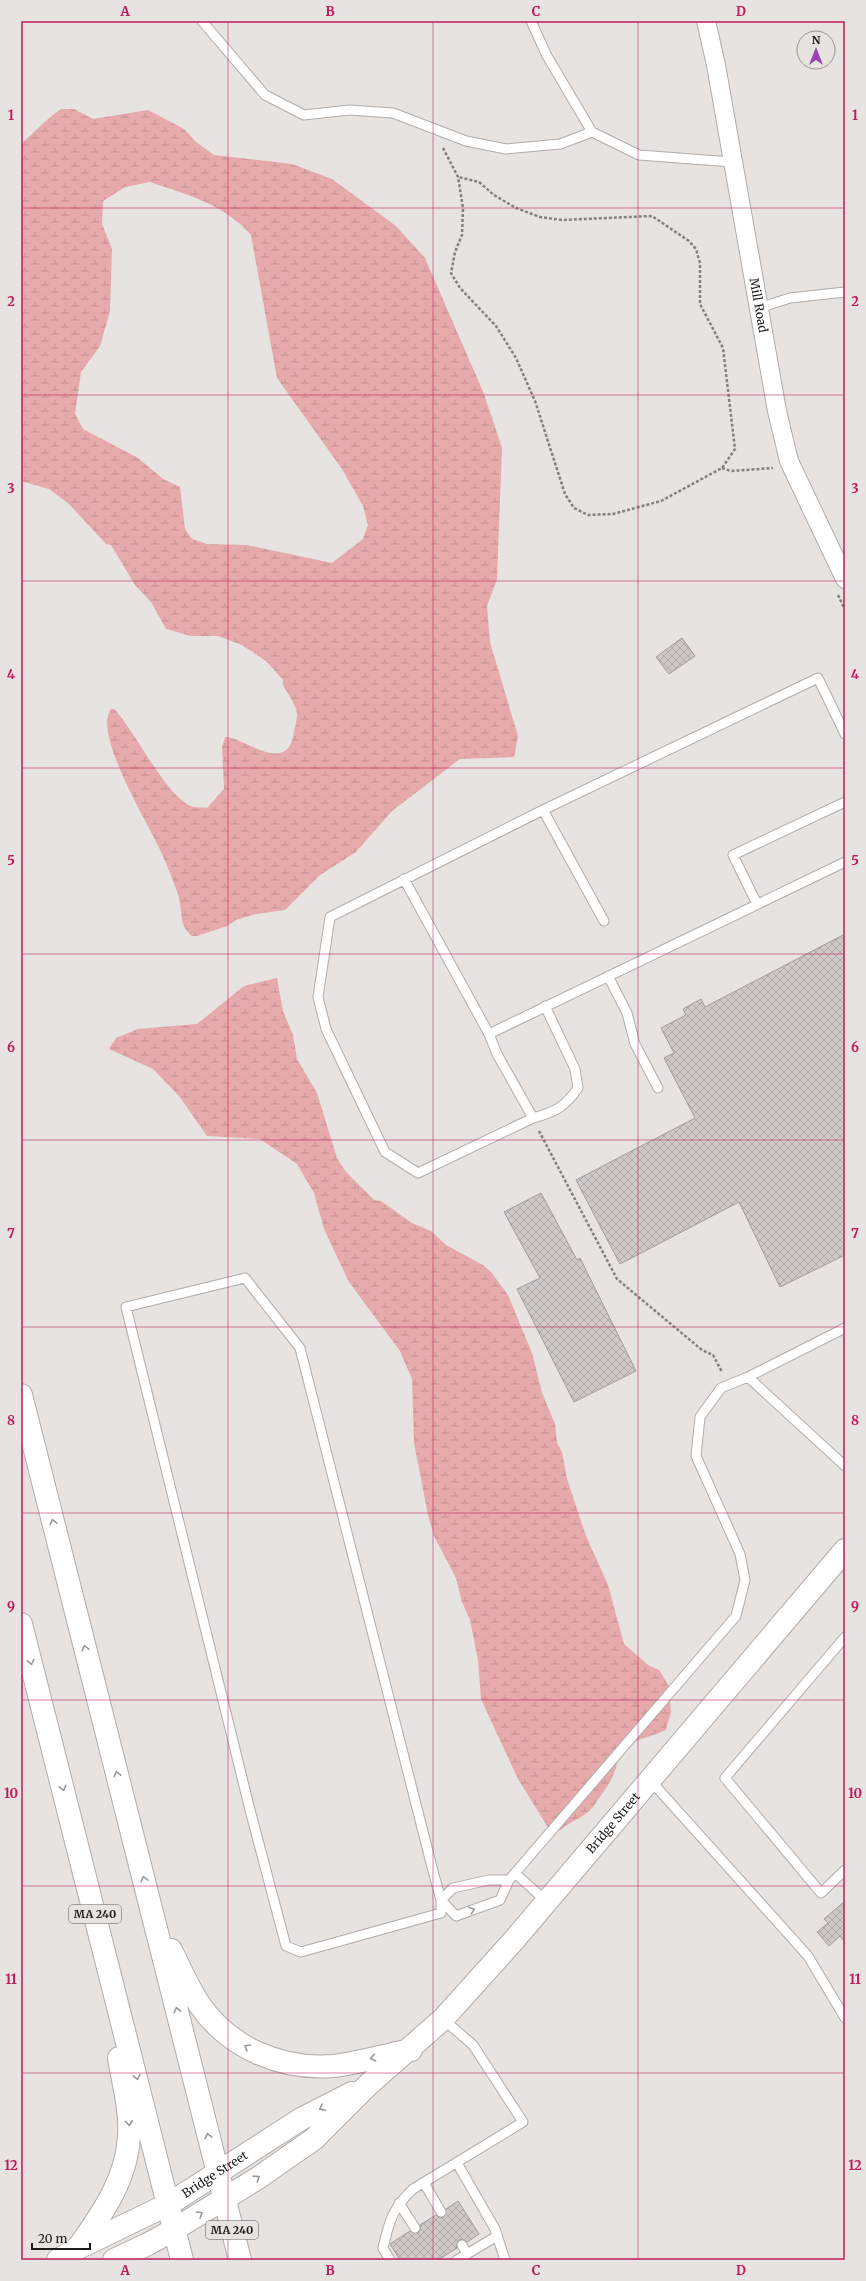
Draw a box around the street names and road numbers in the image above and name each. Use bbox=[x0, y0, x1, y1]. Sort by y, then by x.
street label: Mill Road bbox=[747, 277, 771, 334]
street label: Bridge Street bbox=[583, 1789, 643, 1856]
road number: MA 240 bbox=[69, 1905, 121, 1923]
street label: Bridge Street bbox=[179, 2147, 251, 2201]
road number: MA 240 bbox=[206, 2221, 258, 2239]

